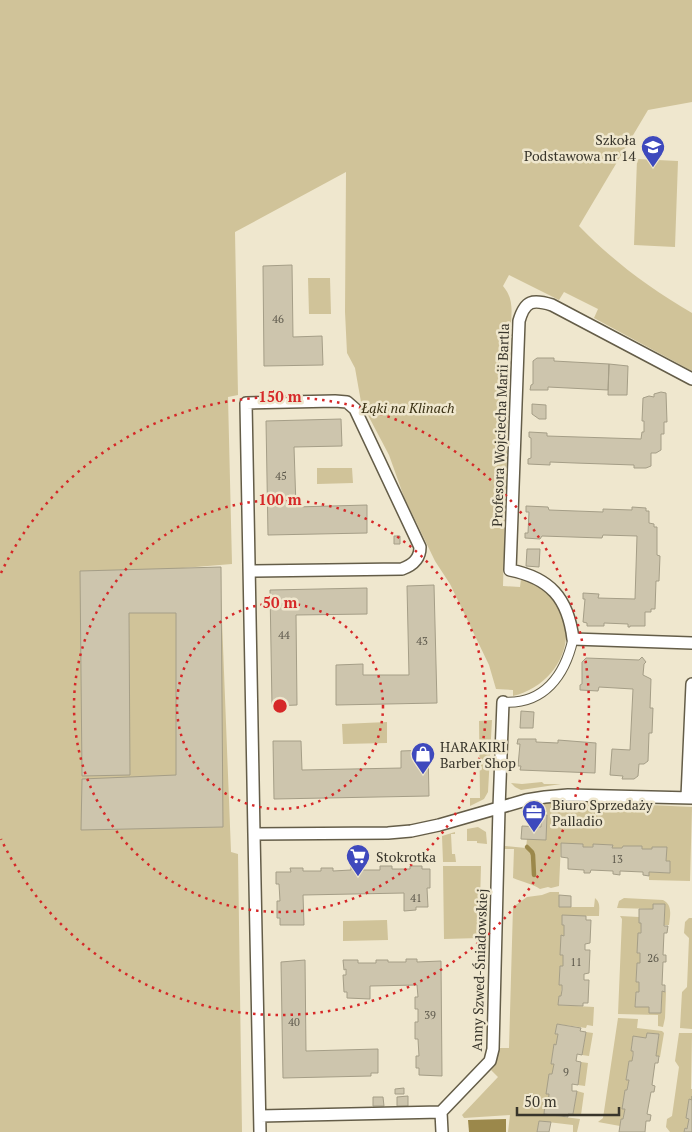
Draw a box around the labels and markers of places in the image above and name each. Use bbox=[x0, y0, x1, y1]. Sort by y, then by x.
place label: Szkoła Podstawowa nr 14 bbox=[524, 130, 637, 165]
school or university icon: Szkoła Podstawowa nr 14 bbox=[640, 134, 666, 168]
centre of rings bbox=[271, 697, 289, 715]
place label: HARAKIRI Barber Shop bbox=[440, 737, 516, 772]
shop icon: HARAKIRI Barber Shop bbox=[410, 741, 436, 775]
place label: Biuro Sprzedaży Palladio bbox=[552, 795, 653, 830]
office icon: Biuro Sprzedaży Palladio bbox=[521, 799, 547, 833]
supermarket icon: Stokrotka bbox=[345, 843, 371, 877]
place label: Stokrotka bbox=[376, 847, 436, 866]

